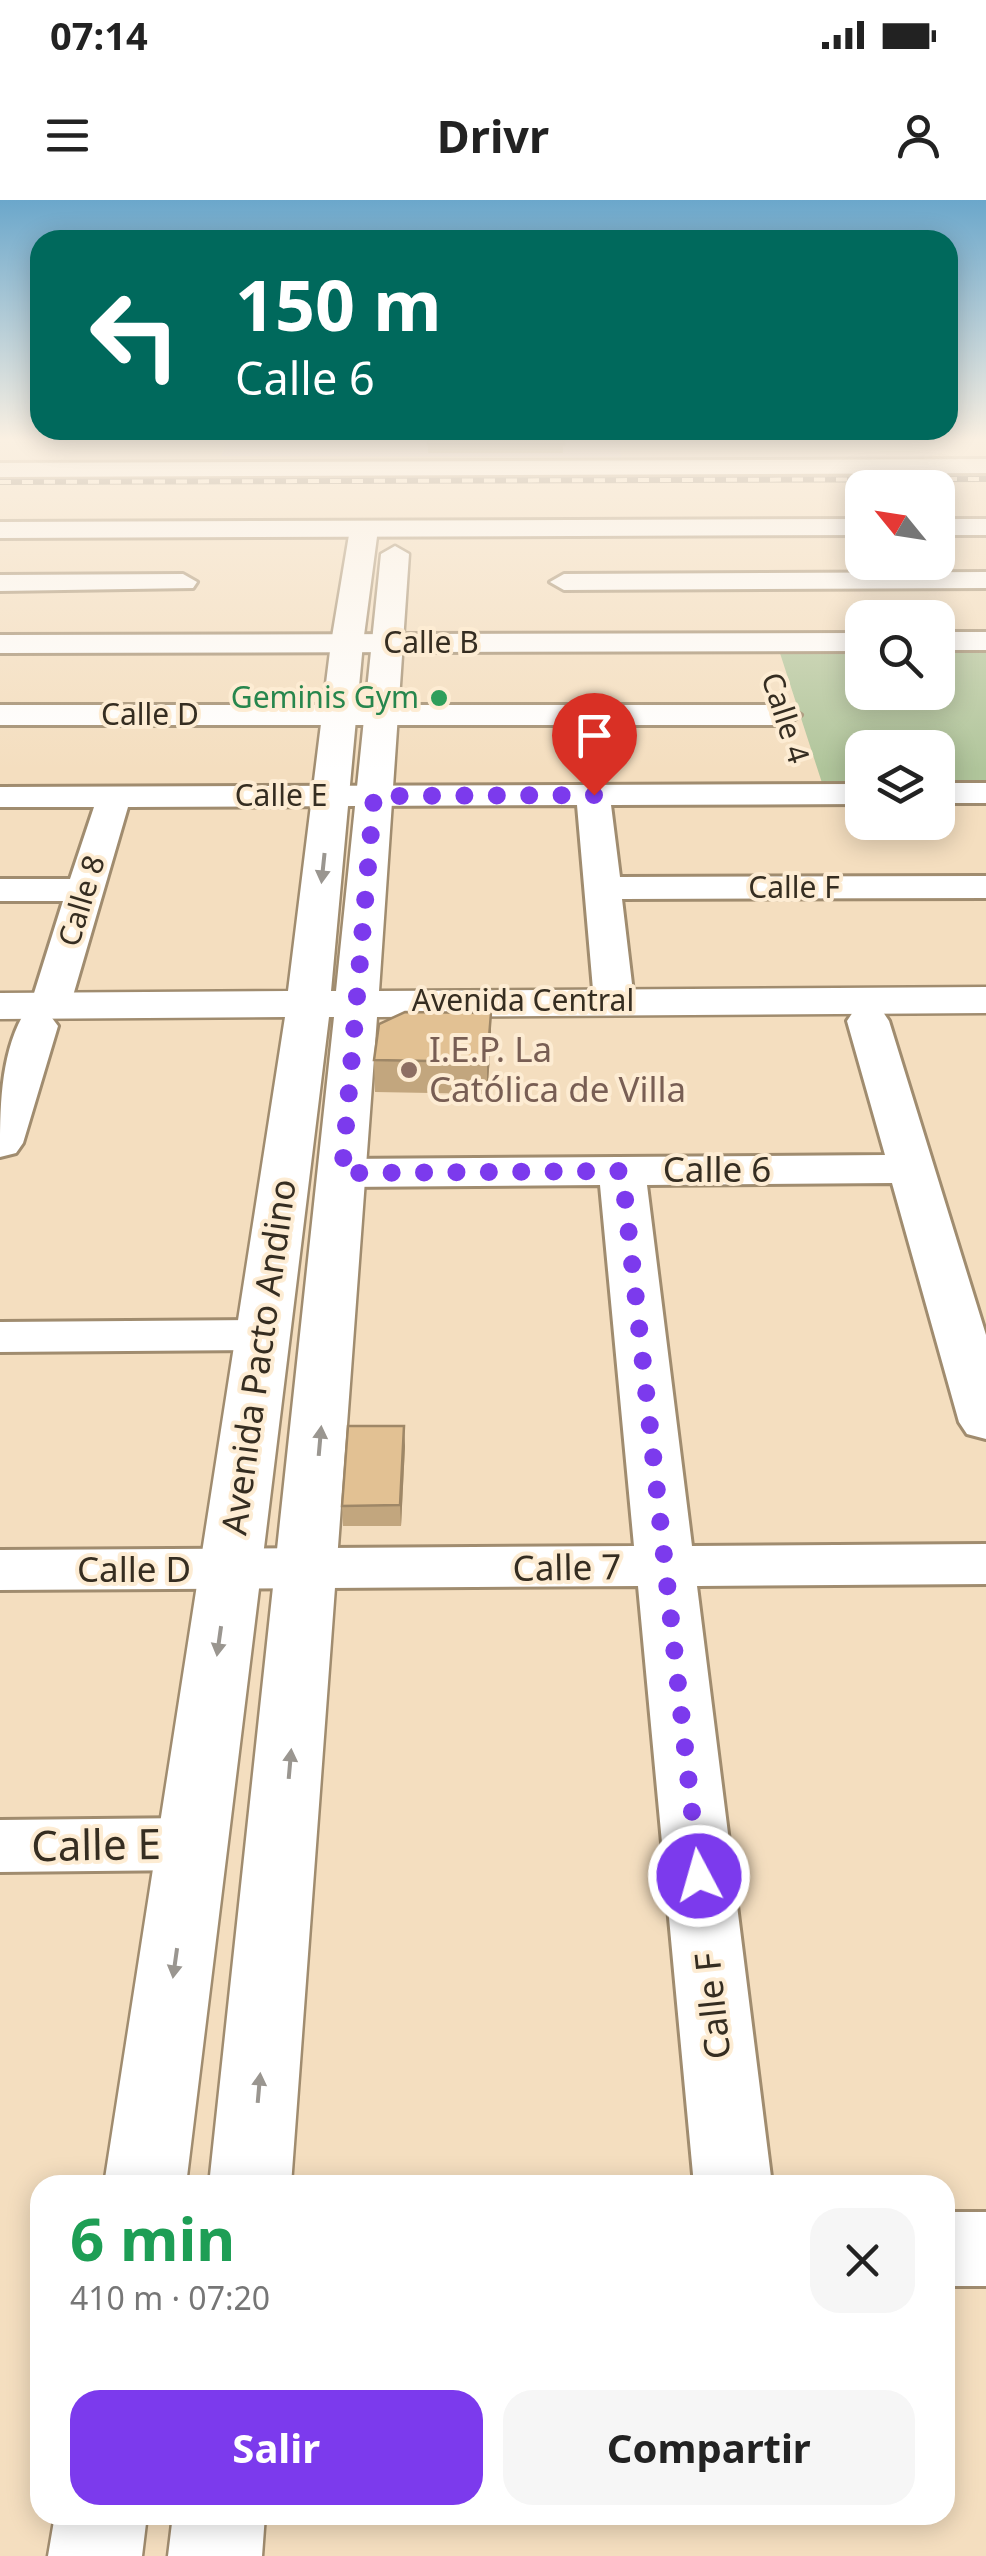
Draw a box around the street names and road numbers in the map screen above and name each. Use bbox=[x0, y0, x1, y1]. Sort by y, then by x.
street label: Calle B bbox=[383, 621, 479, 662]
street label: Calle 4 bbox=[753, 667, 820, 768]
street label: Calle D bbox=[101, 693, 199, 734]
street label: Calle E bbox=[235, 774, 327, 815]
street label: Calle 8 bbox=[47, 850, 114, 951]
street label: Calle F bbox=[748, 866, 840, 907]
street label: Avenida Central bbox=[412, 979, 634, 1020]
street label: Calle 6 bbox=[663, 1145, 771, 1192]
street label: Avenida Pacto Andino bbox=[209, 1176, 306, 1538]
street label: Calle 7 bbox=[512, 1542, 622, 1591]
street label: Calle D bbox=[77, 1545, 191, 1592]
street label: Calle E bbox=[31, 1814, 161, 1873]
street label: Calle F bbox=[683, 1951, 740, 2062]

